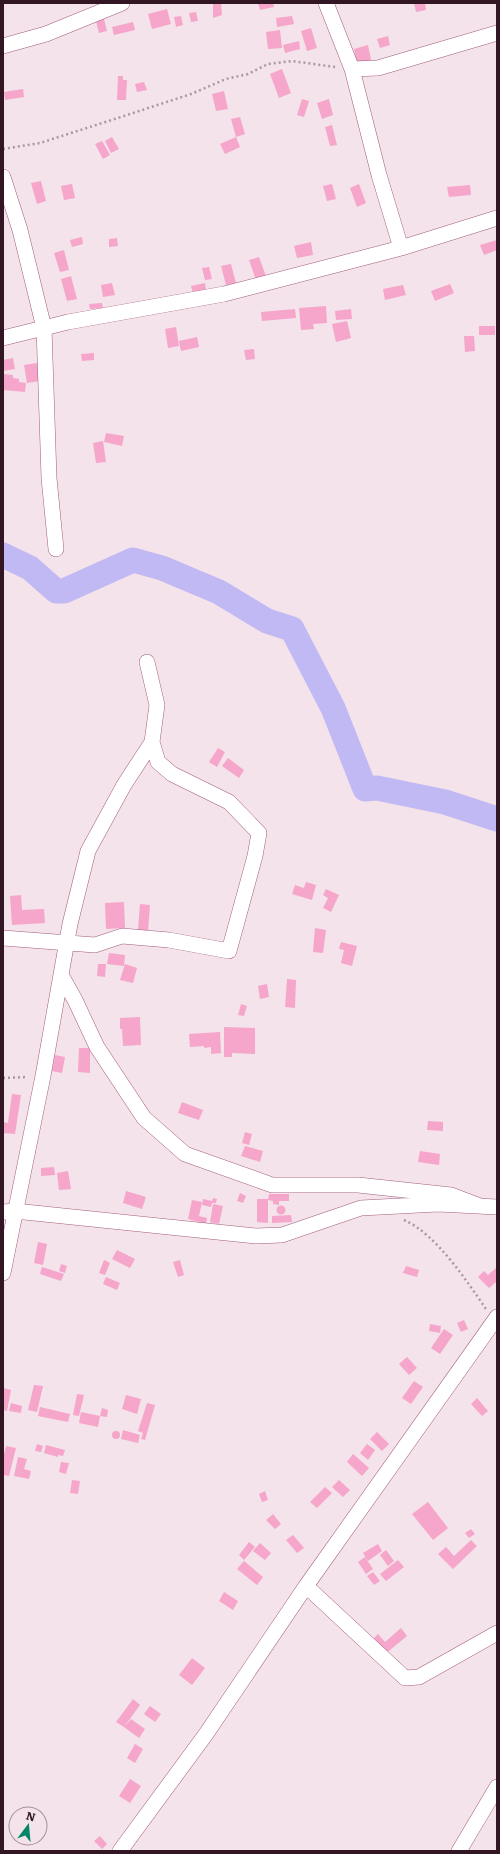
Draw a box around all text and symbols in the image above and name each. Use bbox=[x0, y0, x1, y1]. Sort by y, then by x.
north arrow bbox=[8, 1806, 48, 1846]
text: N bbox=[24, 1806, 38, 1824]

